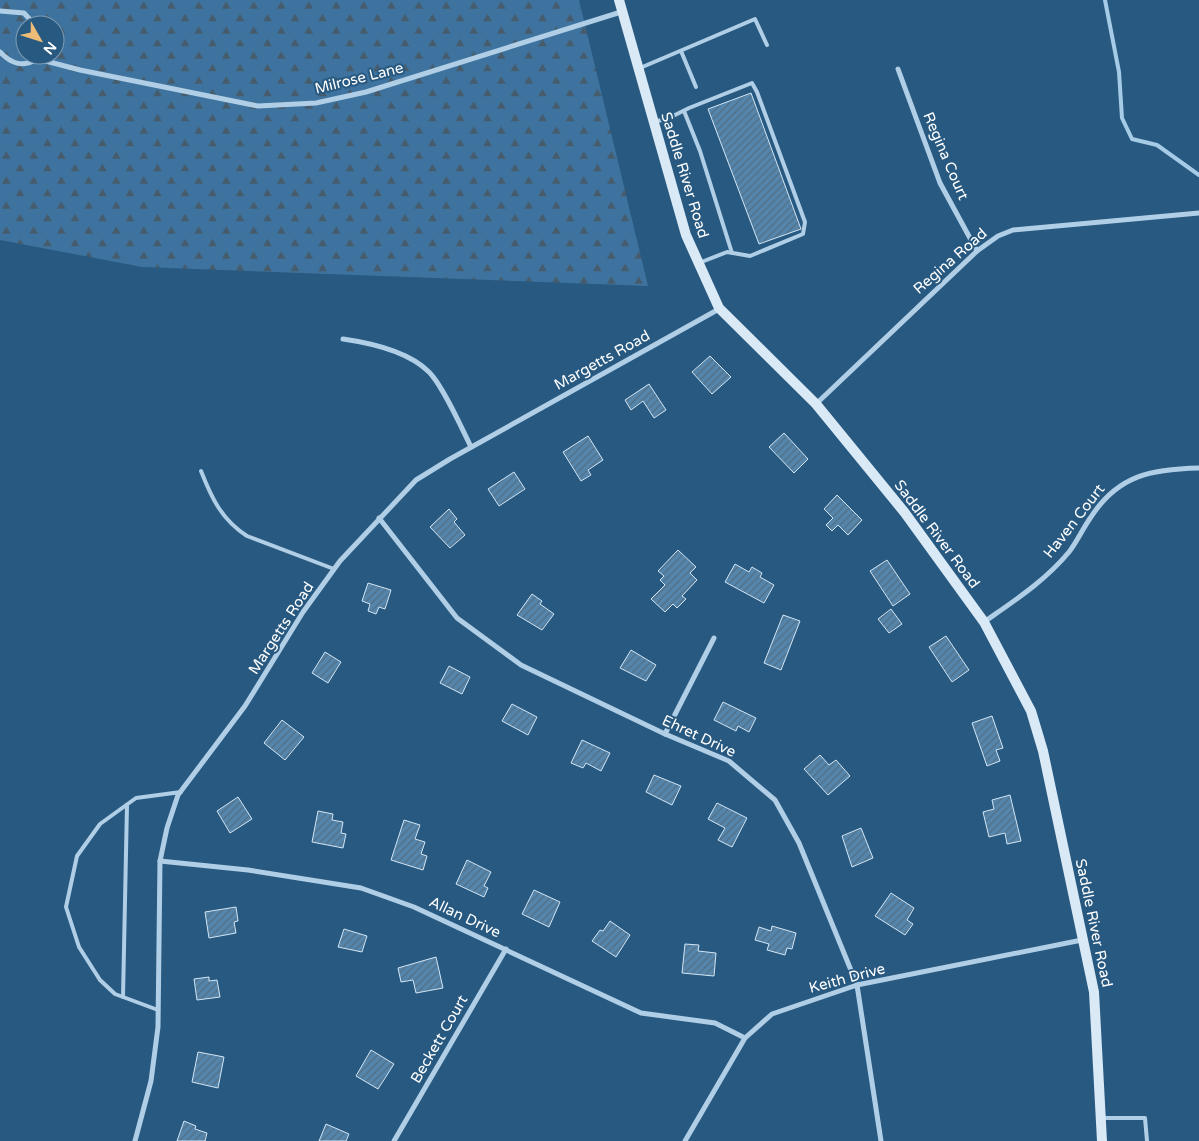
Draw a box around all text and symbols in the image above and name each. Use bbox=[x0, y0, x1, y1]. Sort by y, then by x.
north arrow bbox=[15, 15, 65, 65]
text: N bbox=[40, 38, 60, 58]
street label: Milrose Lane bbox=[313, 58, 405, 98]
street label: Regina Court bbox=[919, 109, 973, 203]
street label: Saddle River Road bbox=[657, 110, 713, 240]
street label: Regina Road bbox=[910, 224, 990, 298]
street label: Margetts Road bbox=[551, 326, 653, 394]
street label: Saddle River Road bbox=[890, 476, 984, 592]
street label: Haven Court bbox=[1040, 480, 1109, 562]
street label: Margetts Road bbox=[244, 578, 318, 678]
street label: Ehret Drive bbox=[659, 711, 739, 761]
street label: Saddle River Road bbox=[1072, 857, 1116, 989]
street label: Allan Drive bbox=[426, 893, 504, 941]
street label: Keith Drive bbox=[807, 959, 887, 997]
street label: Beckett Court bbox=[407, 992, 472, 1086]

